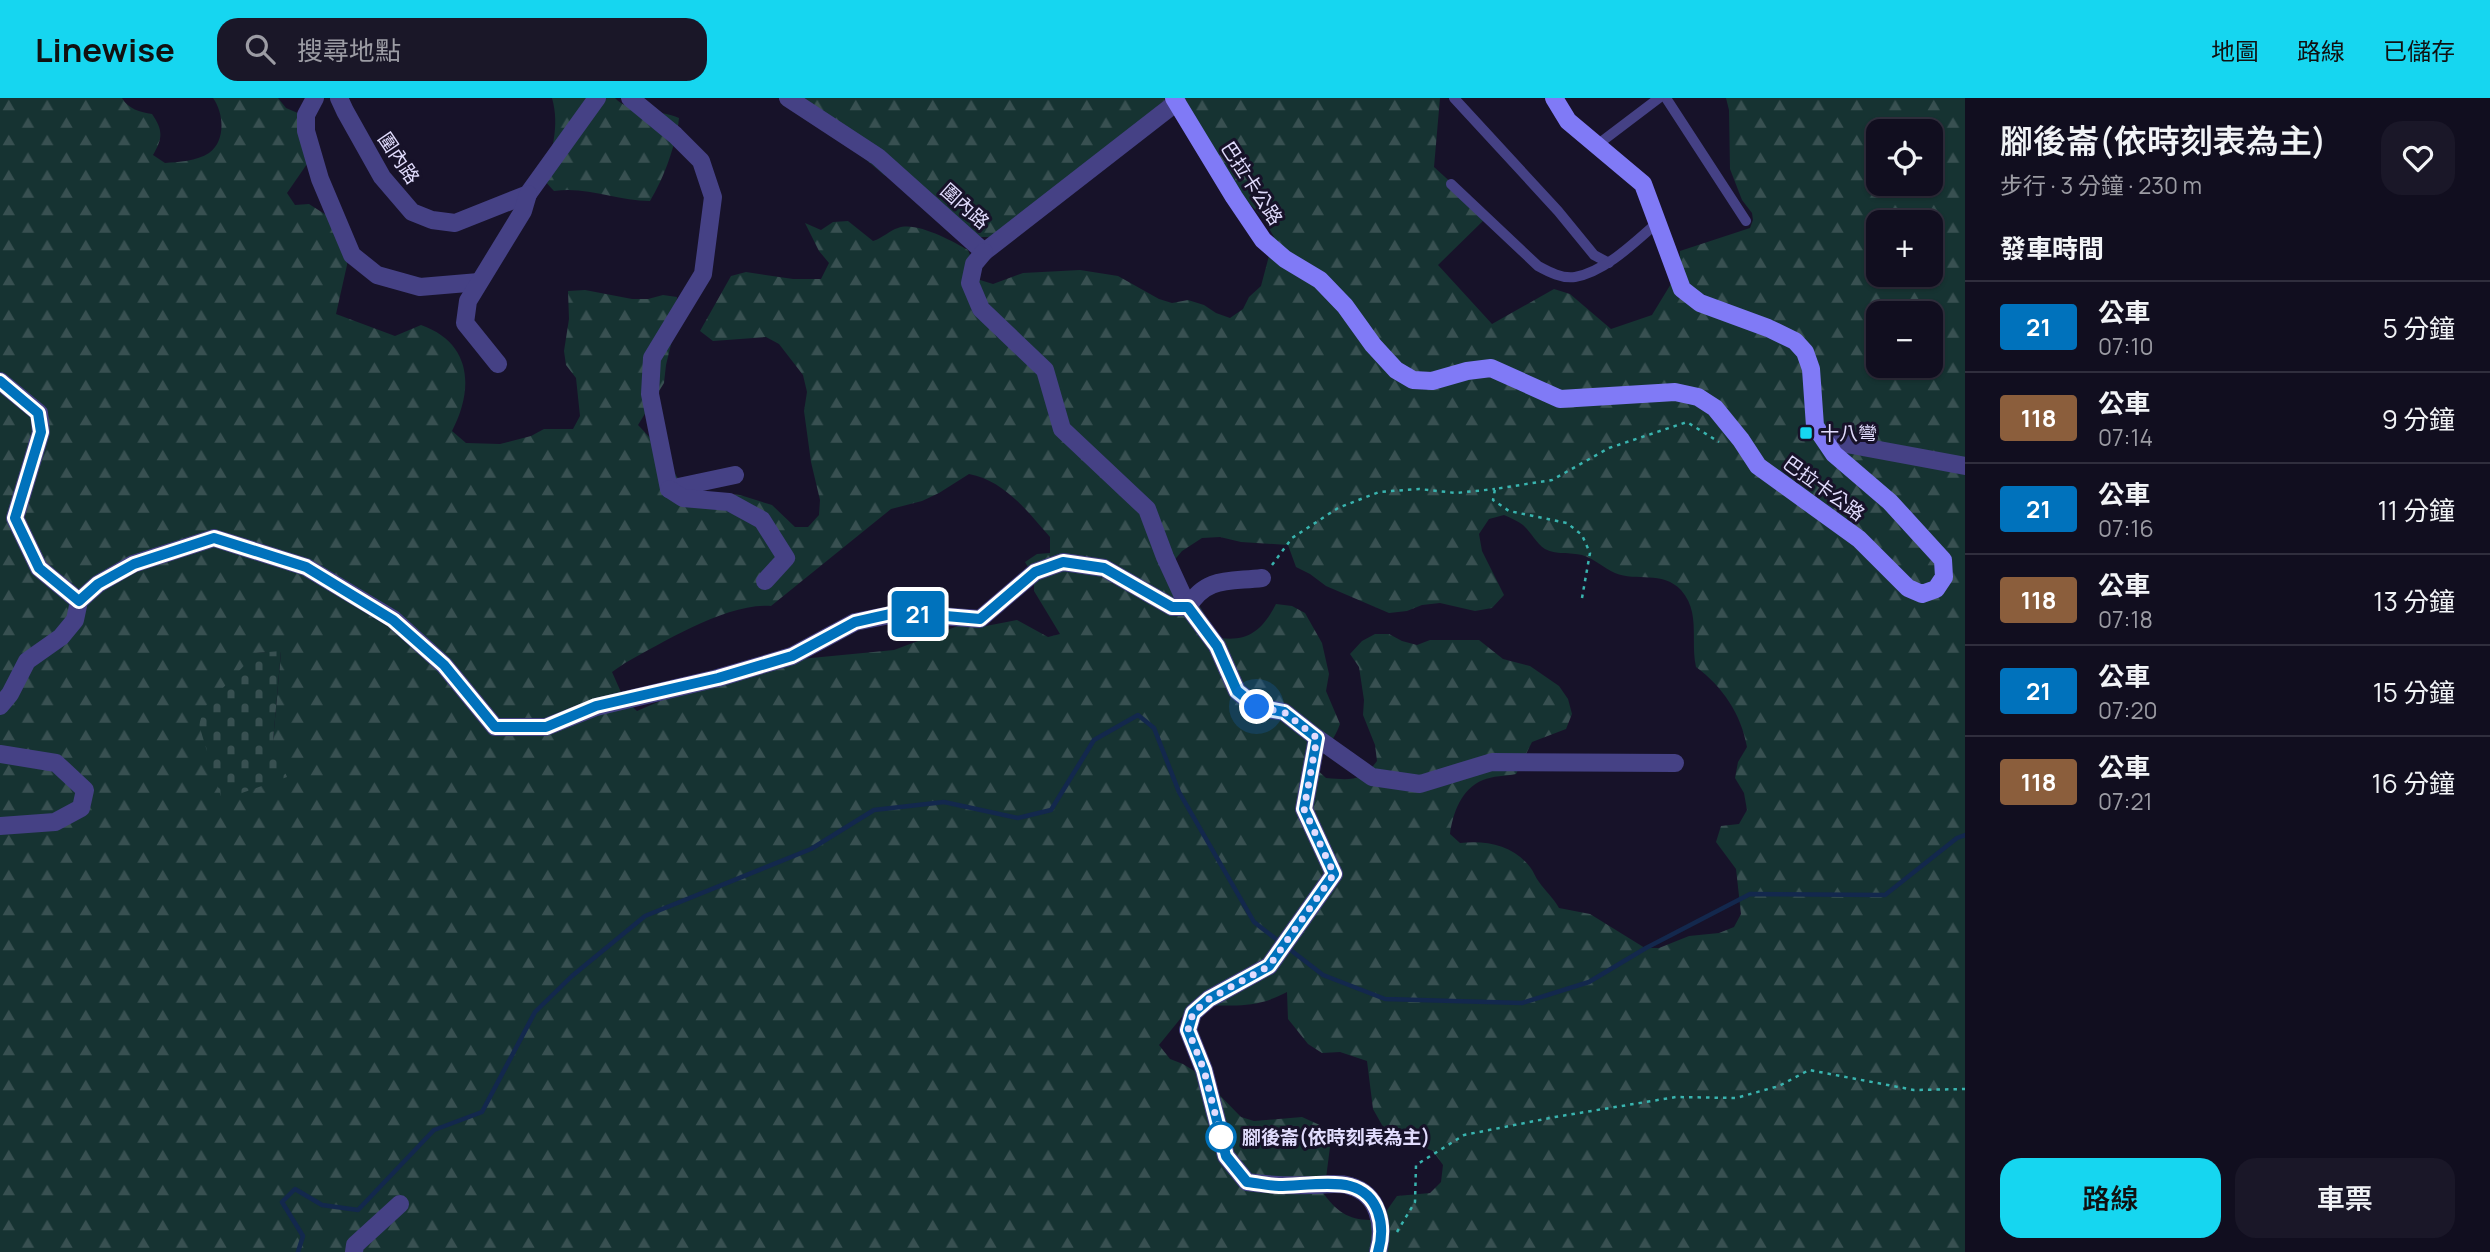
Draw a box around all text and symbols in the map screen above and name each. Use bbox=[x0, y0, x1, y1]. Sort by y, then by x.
search box bbox=[217, 18, 707, 81]
text: Linewise bbox=[35, 27, 175, 72]
icon: search bbox=[241, 30, 279, 68]
text: 搜尋地點 bbox=[297, 32, 401, 68]
text: 地圖 bbox=[2211, 34, 2259, 67]
text: 路線 bbox=[2297, 34, 2345, 67]
text: 已儲存 bbox=[2383, 34, 2455, 67]
text: 腳後崙(依時刻表為主) bbox=[2000, 118, 2326, 163]
map controls bbox=[1866, 119, 1943, 378]
button: locate bbox=[1866, 119, 1943, 196]
button: heart bbox=[2381, 121, 2455, 195]
street label: 圍內路 bbox=[372, 127, 426, 189]
street label: 巴拉卡公路 bbox=[1215, 136, 1289, 230]
text: 步行 · 3 分鐘 · 230 m bbox=[2000, 169, 2202, 201]
street label: 圍內路 bbox=[935, 177, 995, 235]
button: + bbox=[1866, 210, 1943, 287]
text: 發車時間 bbox=[2000, 230, 2104, 266]
text: 公車 bbox=[2098, 294, 2150, 330]
button: − bbox=[1866, 301, 1943, 378]
text: 21 bbox=[2026, 310, 2051, 343]
text: 5 分鐘 bbox=[2383, 310, 2455, 346]
text: 07:10 bbox=[2098, 330, 2153, 362]
text: 公車 bbox=[2098, 385, 2150, 421]
text: 118 bbox=[2021, 401, 2056, 434]
text: 9 分鐘 bbox=[2382, 401, 2455, 437]
place label: 十八彎 bbox=[1820, 420, 1877, 446]
text: 07:14 bbox=[2098, 421, 2153, 453]
marker: 十八彎 bbox=[1798, 425, 1814, 441]
street label: 巴拉卡公路 bbox=[1778, 450, 1870, 526]
text: 公車 bbox=[2098, 476, 2150, 512]
text: 21 bbox=[2026, 492, 2051, 525]
text: 11 分鐘 bbox=[2378, 492, 2455, 528]
text: 07:16 bbox=[2098, 512, 2154, 544]
text: 公車 bbox=[2098, 567, 2150, 603]
text: 118 bbox=[2021, 583, 2056, 616]
text: 13 分鐘 bbox=[2373, 583, 2455, 619]
line badge: 21 bbox=[886, 591, 950, 637]
text: 21 bbox=[906, 597, 930, 630]
text: 07:18 bbox=[2098, 603, 2153, 635]
text: 公車 bbox=[2098, 658, 2150, 694]
text: 21 bbox=[2026, 674, 2051, 707]
text: 15 分鐘 bbox=[2373, 674, 2455, 710]
your location bbox=[1239, 689, 1274, 724]
text: 07:20 bbox=[2098, 694, 2158, 726]
text: 公車 bbox=[2098, 749, 2150, 785]
text: 118 bbox=[2021, 765, 2056, 798]
text: 16 分鐘 bbox=[2372, 765, 2455, 801]
text: 07:21 bbox=[2098, 785, 2153, 817]
marker: 腳後崙(依時刻表為主) bbox=[1206, 1122, 1236, 1152]
place label: 腳後崙(依時刻表為主) bbox=[1242, 1124, 1430, 1150]
button: 路線 bbox=[2000, 1158, 2221, 1238]
button: 車票 bbox=[2235, 1158, 2455, 1238]

